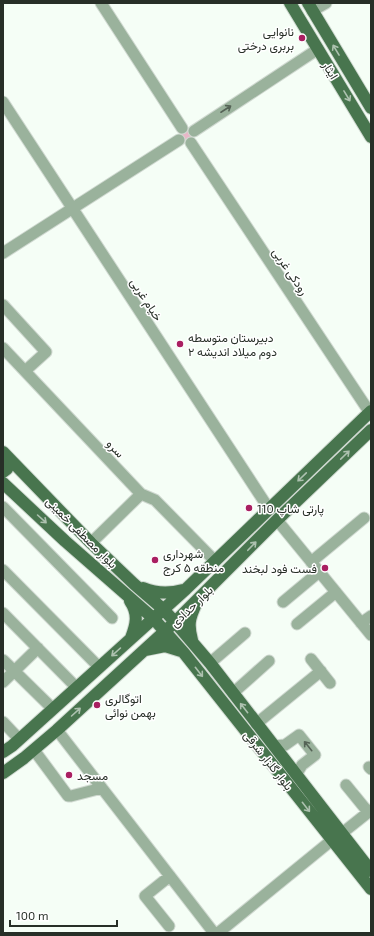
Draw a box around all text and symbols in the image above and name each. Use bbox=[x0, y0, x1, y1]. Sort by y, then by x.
place label: نانوایی بربری درختی bbox=[238, 24, 294, 54]
marker: نانوایی بربری درختی bbox=[297, 33, 307, 43]
one-way arrow bbox=[332, 44, 340, 56]
street label: ایثار bbox=[318, 58, 342, 83]
one-way arrow bbox=[343, 90, 351, 102]
one-way arrow bbox=[221, 105, 232, 114]
street label: رودکی غربی bbox=[269, 245, 312, 298]
street label: خیام غربی bbox=[126, 275, 166, 324]
place label: دبیرستان متوسطه دوم میلاد اندیشه ۲ bbox=[188, 330, 277, 360]
marker: دبیرستان متوسطه دوم میلاد اندیشه ۲ bbox=[175, 339, 185, 349]
street label: سرو bbox=[103, 436, 128, 461]
one-way arrow bbox=[340, 450, 350, 460]
one-way arrow bbox=[298, 472, 308, 481]
street label: بلوار مصطفی خمینی bbox=[42, 494, 120, 572]
place label: پارتی شاپ 110 bbox=[257, 501, 324, 517]
marker: پارتی شاپ 110 bbox=[244, 503, 254, 513]
one-way arrow bbox=[36, 515, 47, 524]
one-way arrow bbox=[247, 541, 257, 551]
place label: شهرداری منطقه ۵ کرج bbox=[163, 546, 224, 577]
marker: شهرداری منطقه ۵ کرج bbox=[150, 555, 160, 565]
place label: فست فود لبخند bbox=[242, 561, 317, 577]
marker: فست فود لبخند bbox=[320, 563, 330, 573]
street label: بلوار حدادی bbox=[167, 582, 217, 631]
one-way arrow bbox=[111, 648, 121, 657]
one-way arrow bbox=[195, 667, 203, 678]
place label: اتوگالری بهمن نوائی bbox=[105, 691, 156, 721]
marker: اتوگالری بهمن نوائی bbox=[92, 700, 102, 710]
one-way arrow bbox=[240, 702, 248, 713]
one-way arrow bbox=[71, 707, 81, 717]
street label: بلوار گلزار شرقی bbox=[240, 728, 296, 794]
one-way arrow bbox=[303, 741, 312, 752]
place label: مسجد bbox=[77, 768, 108, 783]
marker: مسجد bbox=[64, 770, 74, 780]
one-way arrow bbox=[302, 801, 310, 812]
scale bar bbox=[10, 902, 117, 928]
text: 100 m bbox=[16, 908, 48, 922]

